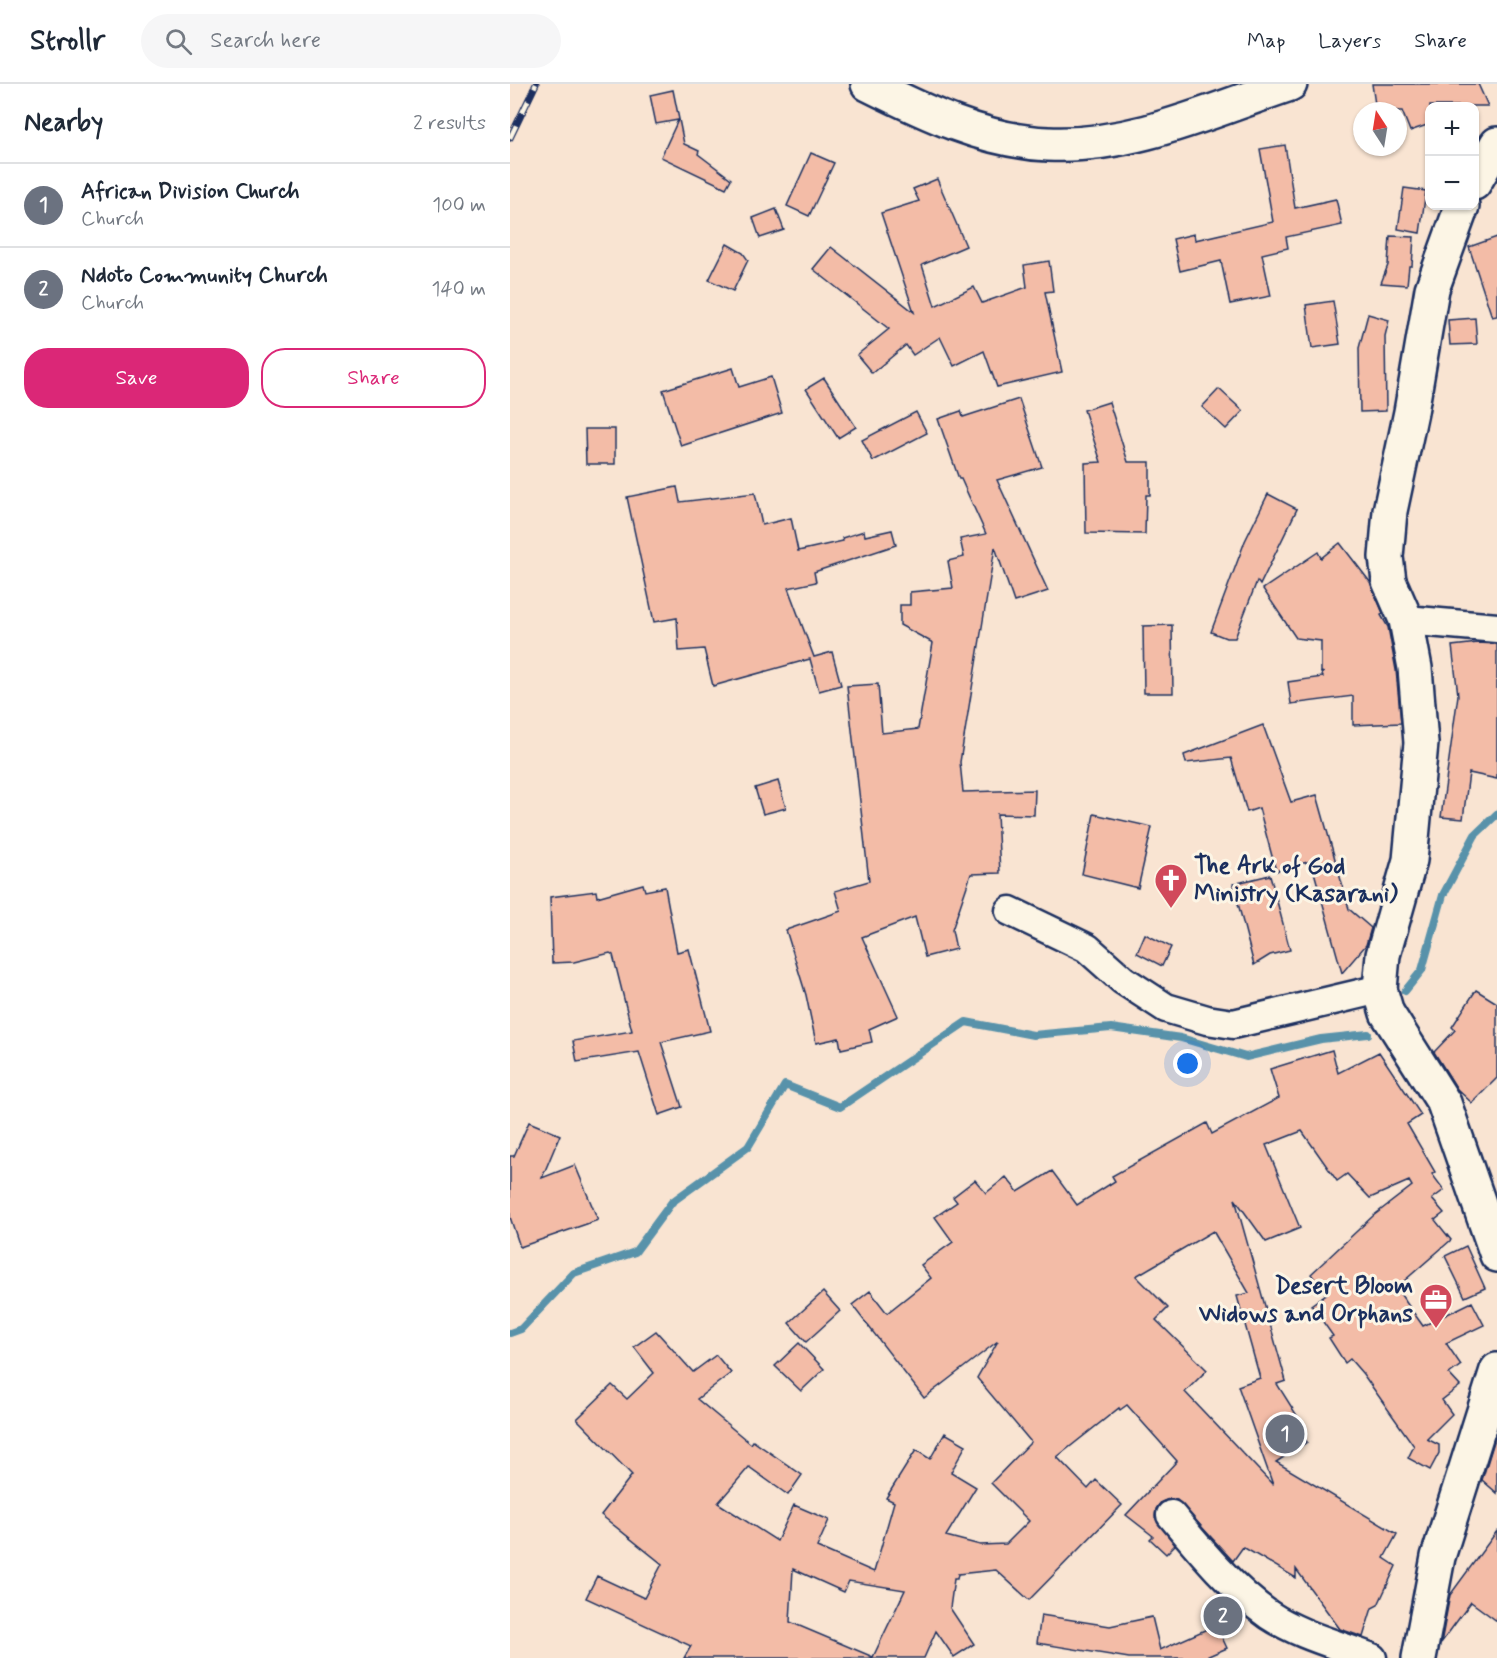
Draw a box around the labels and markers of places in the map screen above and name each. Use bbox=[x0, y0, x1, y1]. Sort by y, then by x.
place label: The Ark of God Ministry (Kasarani) bbox=[1194, 851, 1398, 910]
church icon: The Ark of God Ministry (Kasarani) bbox=[1153, 862, 1189, 909]
place label: Desert Bloom Widows and Orphans bbox=[1198, 1271, 1413, 1330]
office icon: Desert Bloom Widows and Orphans bbox=[1418, 1282, 1454, 1329]
pin: 1 bbox=[1266, 1412, 1304, 1456]
pin: 2 bbox=[1204, 1594, 1242, 1639]

